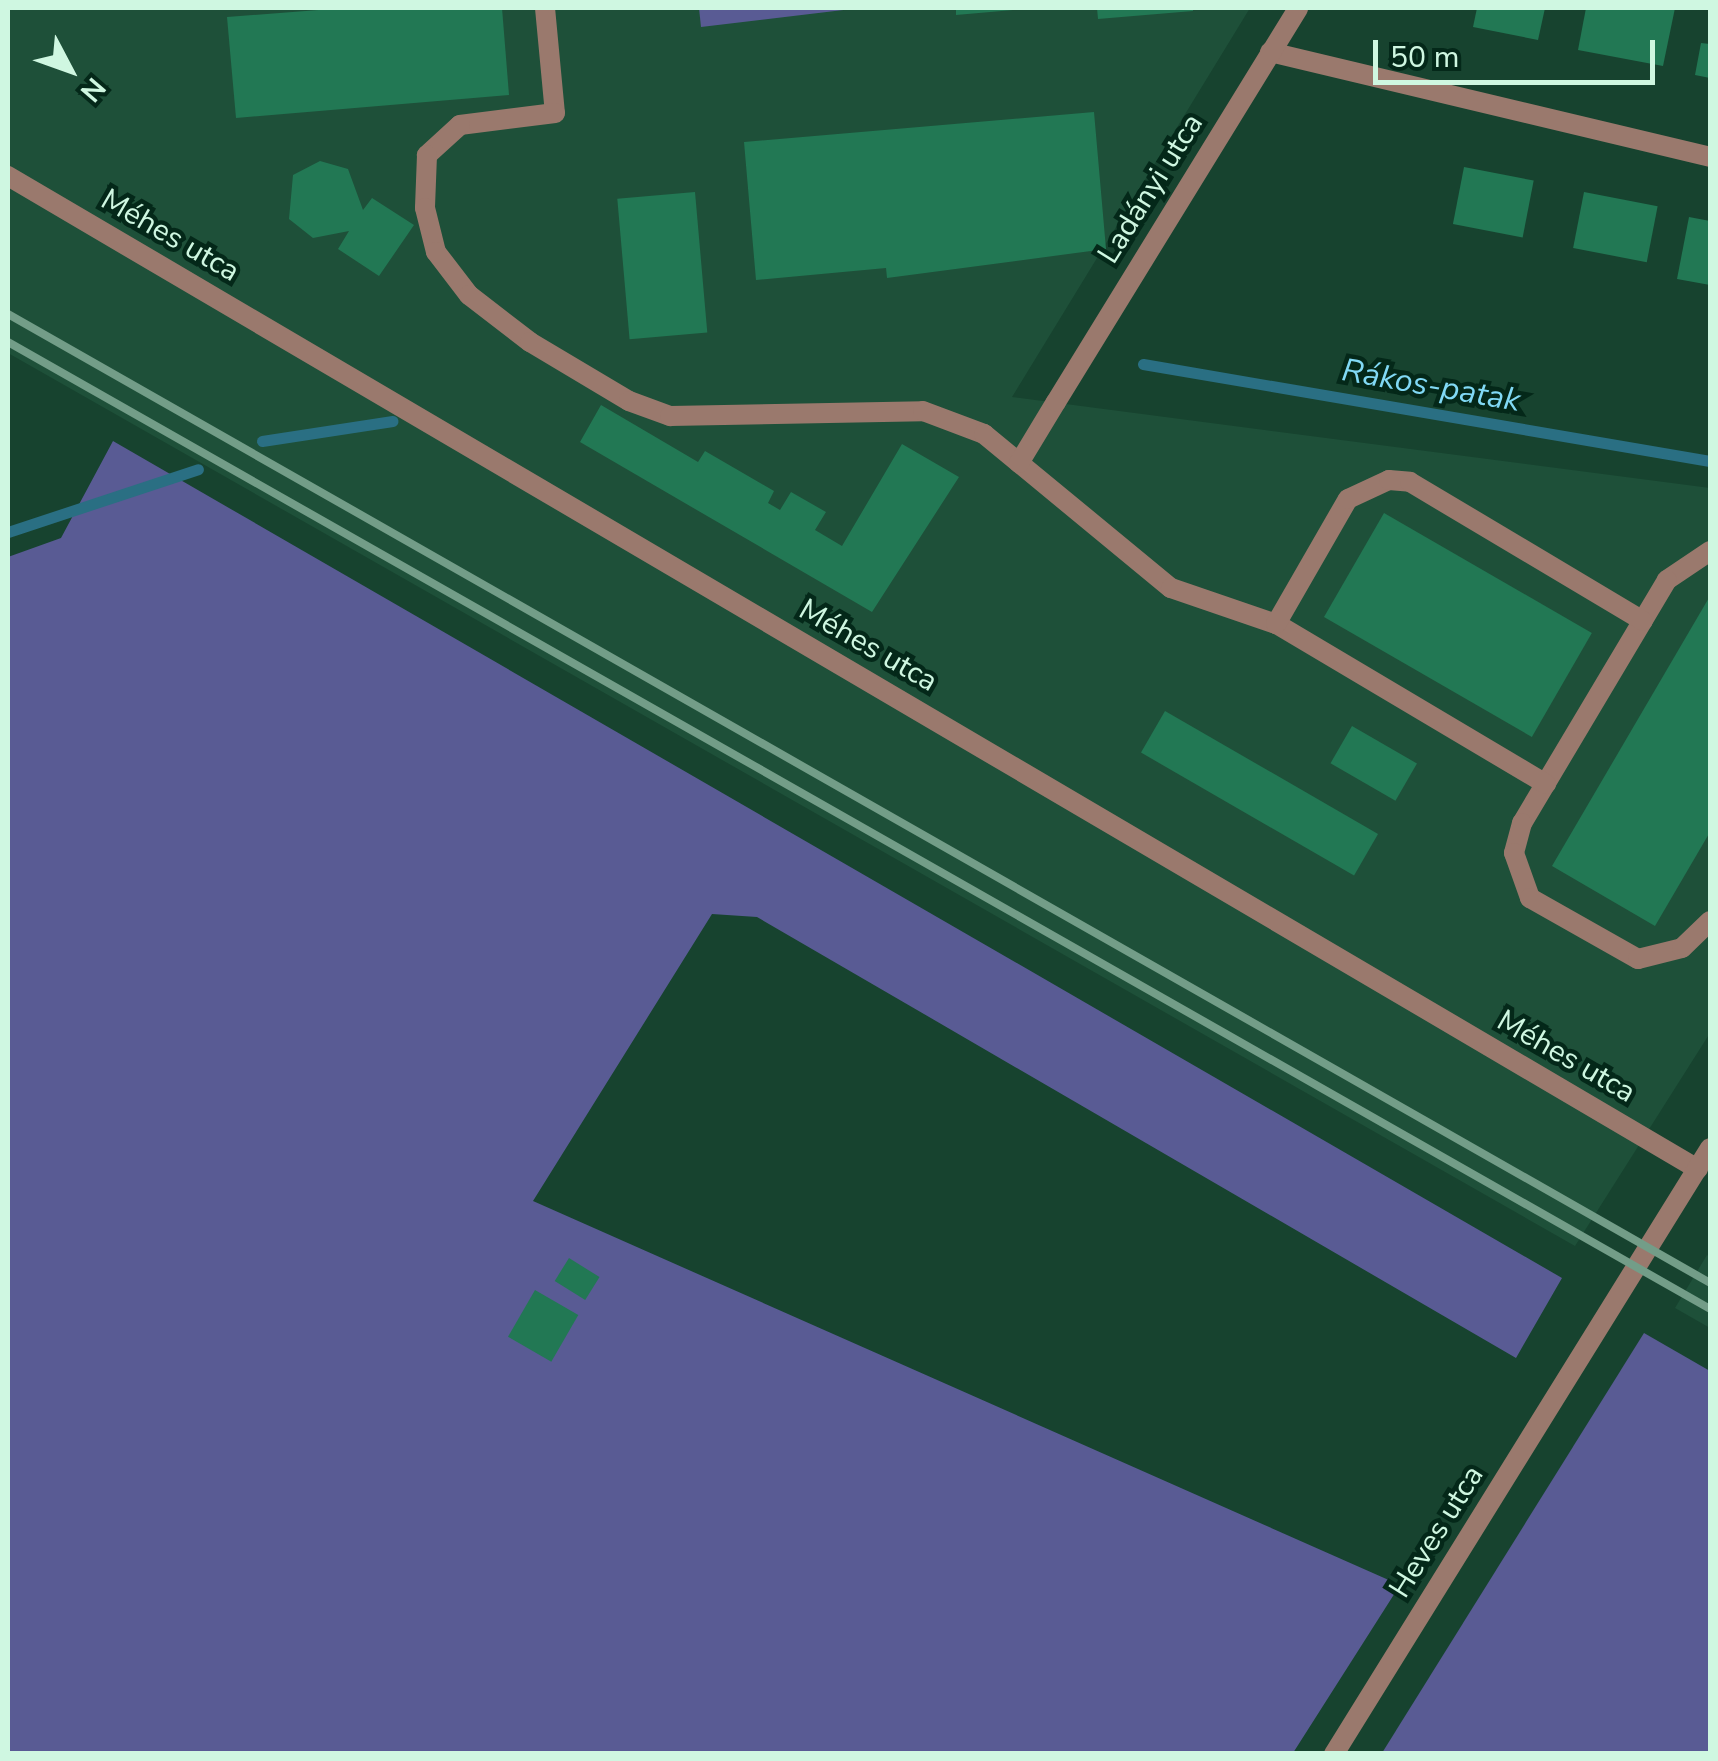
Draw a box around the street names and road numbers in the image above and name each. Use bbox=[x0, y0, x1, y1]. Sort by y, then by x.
street label: Ladányi utca bbox=[1091, 108, 1211, 270]
street label: Méhes utca bbox=[94, 182, 246, 290]
street label: Méhes utca bbox=[792, 592, 944, 700]
street label: Méhes utca bbox=[1490, 1003, 1642, 1111]
street label: Heves utca bbox=[1382, 1459, 1492, 1605]

